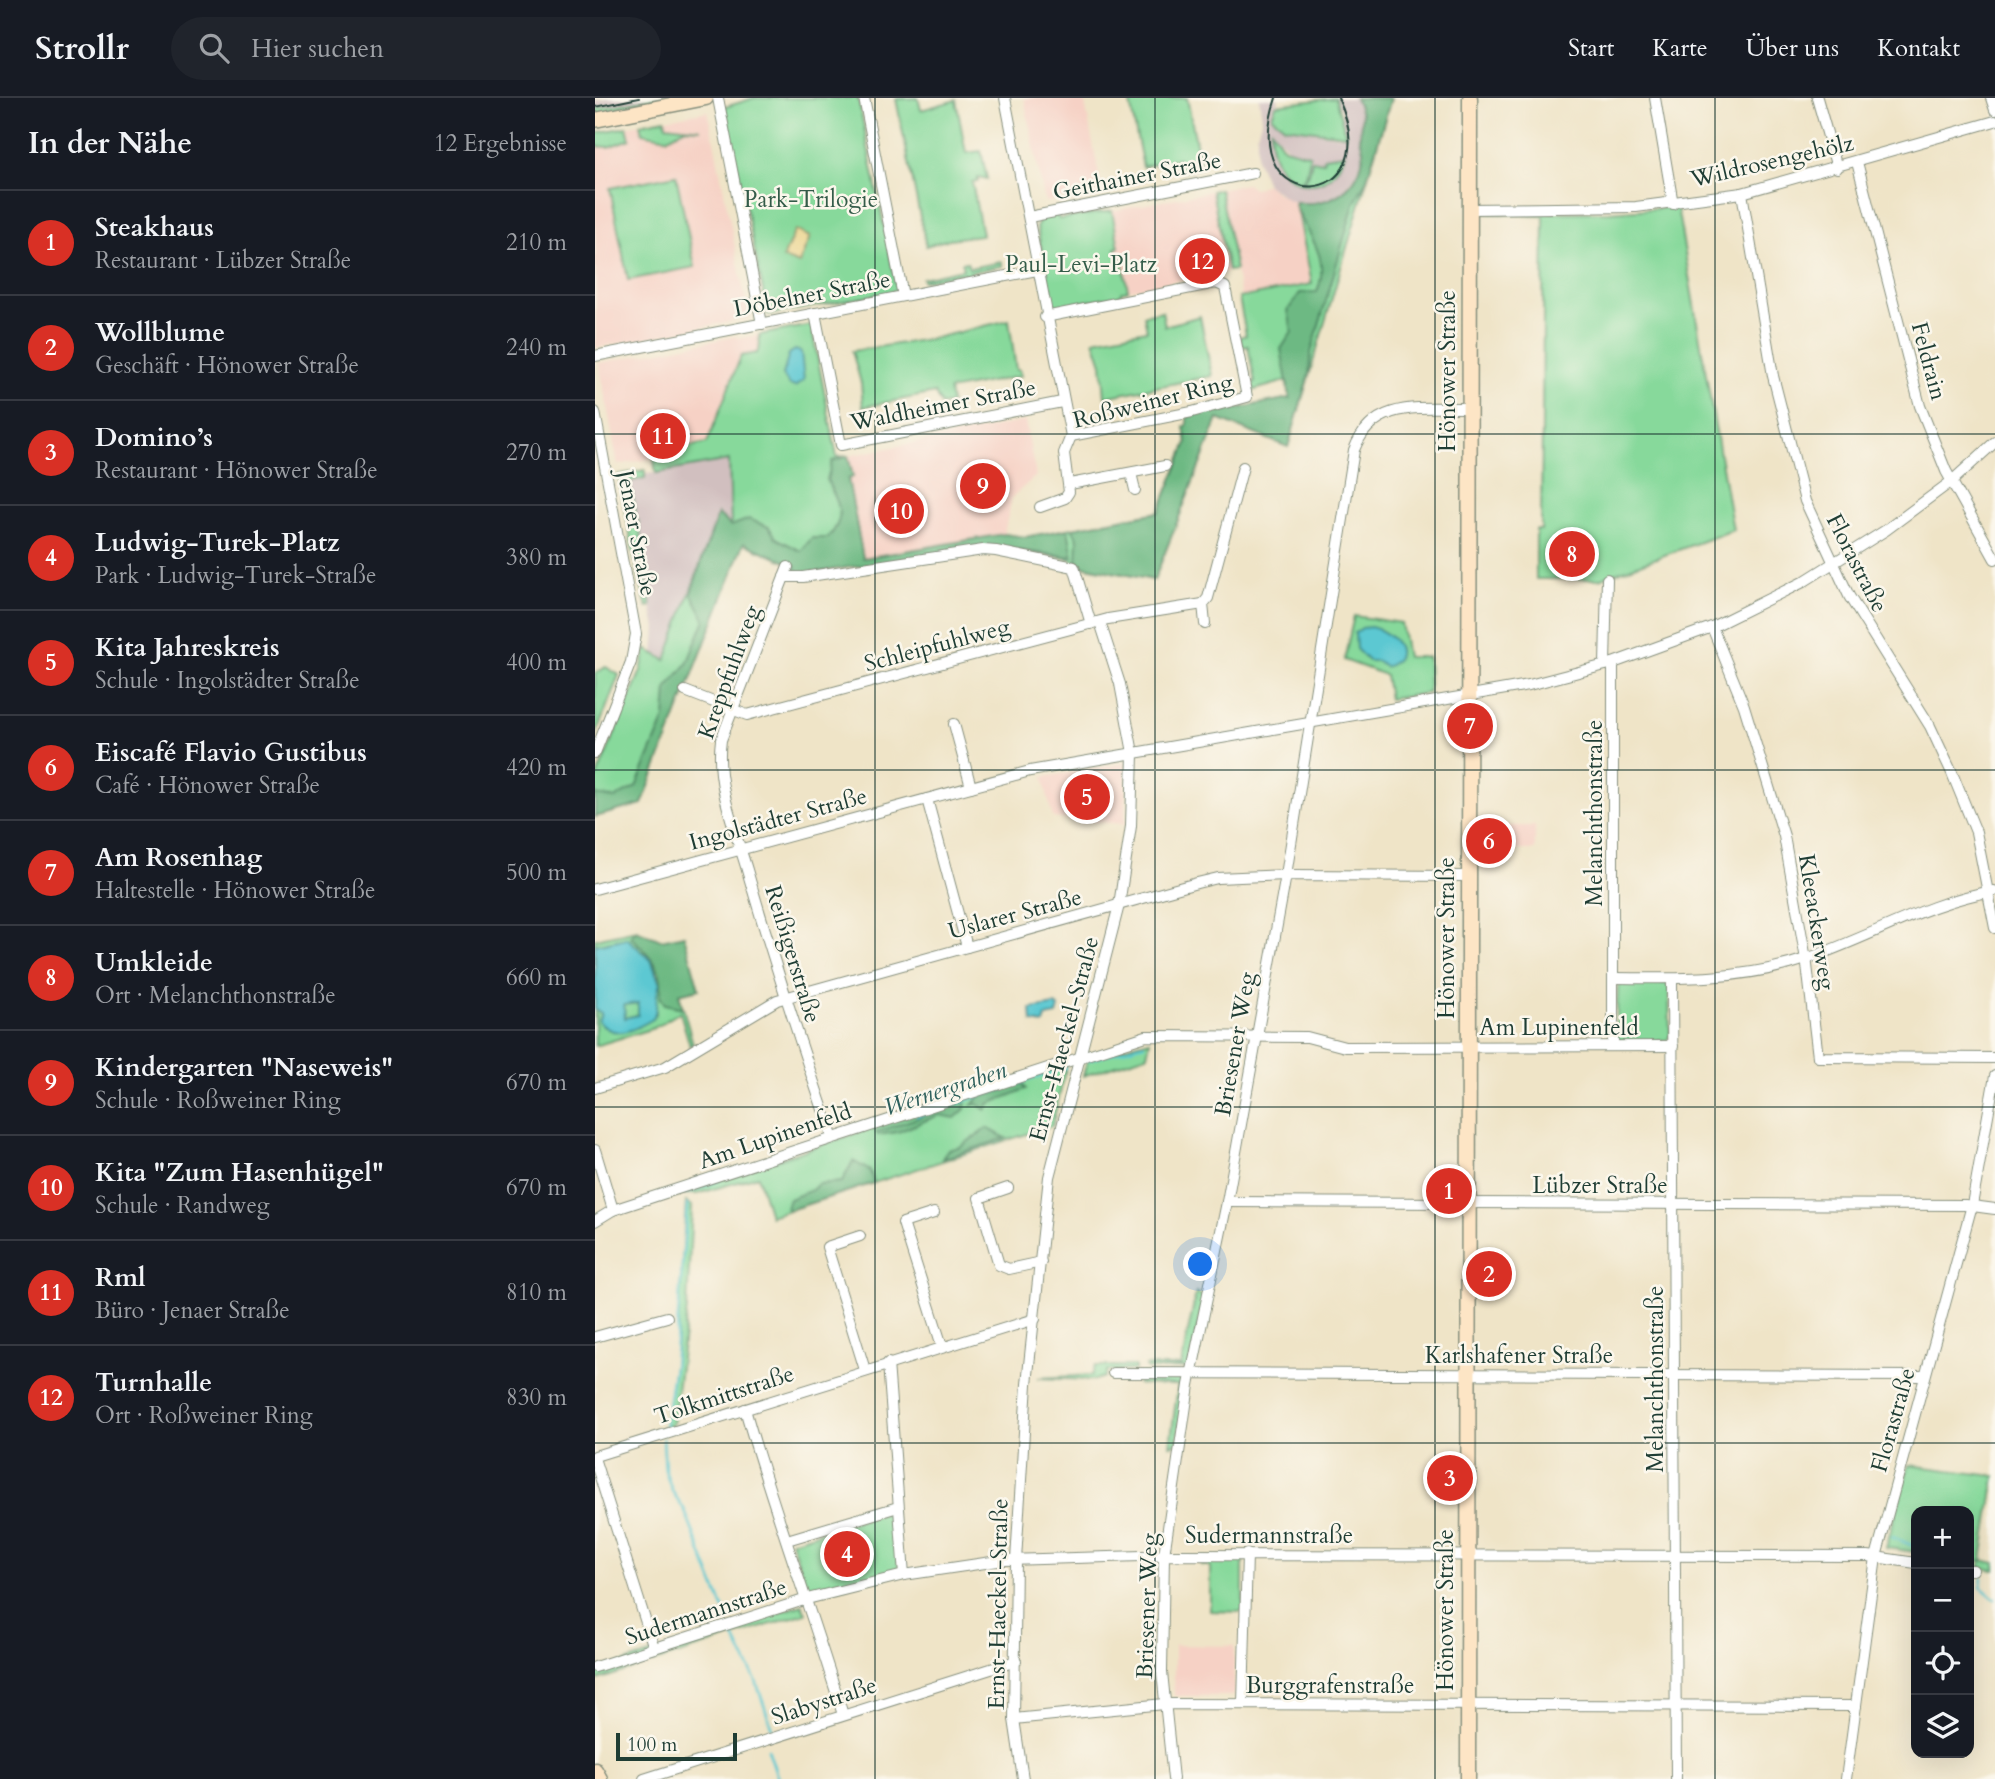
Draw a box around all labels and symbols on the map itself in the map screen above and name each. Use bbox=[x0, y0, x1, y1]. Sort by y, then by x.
street label: Wildrosengehölz bbox=[1686, 127, 1857, 195]
street label: Geithainer Straße bbox=[1050, 144, 1224, 208]
park label: Park-Trilogie bbox=[744, 184, 878, 215]
pin: 12 bbox=[1179, 235, 1225, 287]
park label: Paul-Levi-Platz bbox=[1005, 249, 1157, 280]
street label: Döbelner Straße bbox=[731, 264, 893, 324]
street label: Hönower Straße bbox=[1432, 290, 1463, 452]
street label: Feldrain bbox=[1904, 319, 1954, 403]
street label: Roßweiner Ring bbox=[1070, 366, 1236, 436]
street label: Waldheimer Straße bbox=[846, 372, 1039, 438]
pin: 11 bbox=[640, 410, 686, 462]
pin: 9 bbox=[960, 460, 1006, 512]
street label: Jenaer Straße bbox=[609, 465, 664, 599]
pin: 10 bbox=[878, 485, 924, 537]
street label: Florastraße bbox=[1819, 508, 1895, 618]
pin: 8 bbox=[1549, 528, 1595, 580]
street label: Kreppfuhlweg bbox=[690, 601, 768, 743]
street label: Schleipfuhlweg bbox=[861, 611, 1013, 679]
pin: 7 bbox=[1447, 700, 1493, 752]
street label: Melanchthonstraße bbox=[1579, 720, 1610, 906]
pin: 5 bbox=[1064, 771, 1110, 823]
street label: Ingolstädter Straße bbox=[686, 780, 870, 858]
pin: 6 bbox=[1466, 815, 1512, 867]
street label: Kleeackerweg bbox=[1791, 852, 1843, 992]
street label: Hönower Straße bbox=[1431, 857, 1462, 1019]
street label: Reißigerstraße bbox=[757, 881, 829, 1027]
street label: Uslarer Straße bbox=[945, 881, 1085, 947]
street label: Ernst-Haeckel-Straße bbox=[1022, 933, 1106, 1145]
street label: Briesener Weg bbox=[1207, 969, 1263, 1119]
street label: Am Lupinenfeld bbox=[1479, 1012, 1639, 1043]
water label: Wernergraben bbox=[879, 1054, 1011, 1124]
street label: Am Lupinenfeld bbox=[695, 1095, 856, 1177]
pin: 1 bbox=[1426, 1165, 1472, 1217]
street label: Lübzer Straße bbox=[1532, 1170, 1668, 1201]
your location bbox=[1183, 1247, 1217, 1281]
pin: 2 bbox=[1466, 1248, 1512, 1300]
street label: Melanchthonstraße bbox=[1640, 1286, 1671, 1472]
street label: Karlshafener Straße bbox=[1425, 1340, 1613, 1371]
street label: Tolkmittstraße bbox=[650, 1358, 798, 1432]
street label: Florastraße bbox=[1863, 1364, 1923, 1476]
pin: 3 bbox=[1427, 1452, 1473, 1504]
street label: Ernst-Haeckel-Straße bbox=[981, 1498, 1015, 1710]
street label: Sudermannstraße bbox=[1185, 1520, 1353, 1551]
pin: 4 bbox=[824, 1528, 870, 1580]
street label: Hönower Straße bbox=[1430, 1529, 1461, 1691]
street label: Briesener Weg bbox=[1129, 1532, 1165, 1679]
street label: Sudermannstraße bbox=[621, 1571, 791, 1653]
street label: Slabystraße bbox=[767, 1669, 881, 1733]
street label: Burggrafenstraße bbox=[1246, 1670, 1414, 1701]
scale bar bbox=[616, 1730, 737, 1762]

